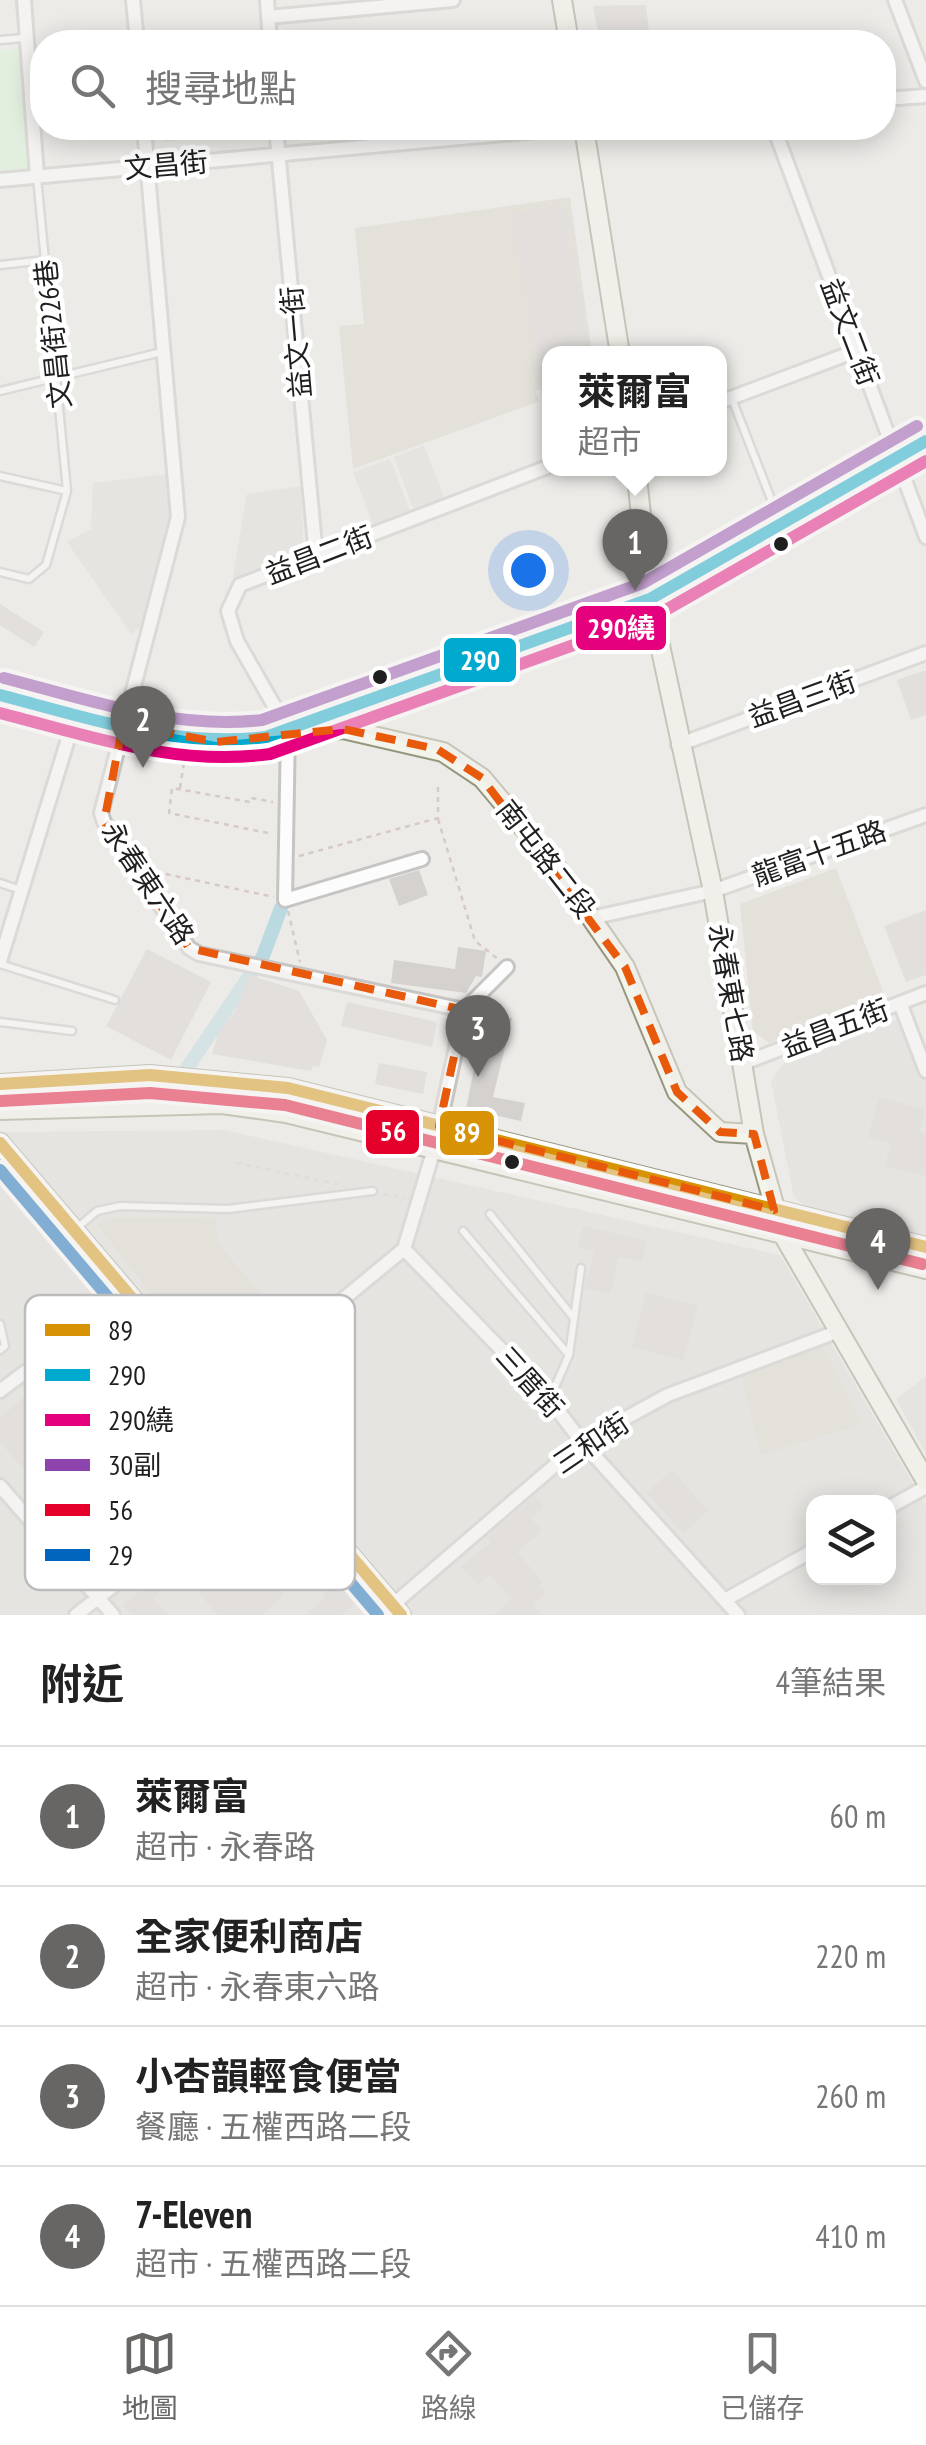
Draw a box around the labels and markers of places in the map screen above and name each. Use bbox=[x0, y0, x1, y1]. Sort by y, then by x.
pin: 1 bbox=[602, 508, 668, 591]
unlabelled marker bbox=[771, 534, 791, 554]
unlabelled marker bbox=[370, 667, 390, 687]
pin: 2 bbox=[110, 686, 176, 768]
pin: 3 bbox=[446, 994, 510, 1077]
unlabelled marker bbox=[502, 1152, 522, 1172]
pin: 4 bbox=[846, 1208, 910, 1290]

